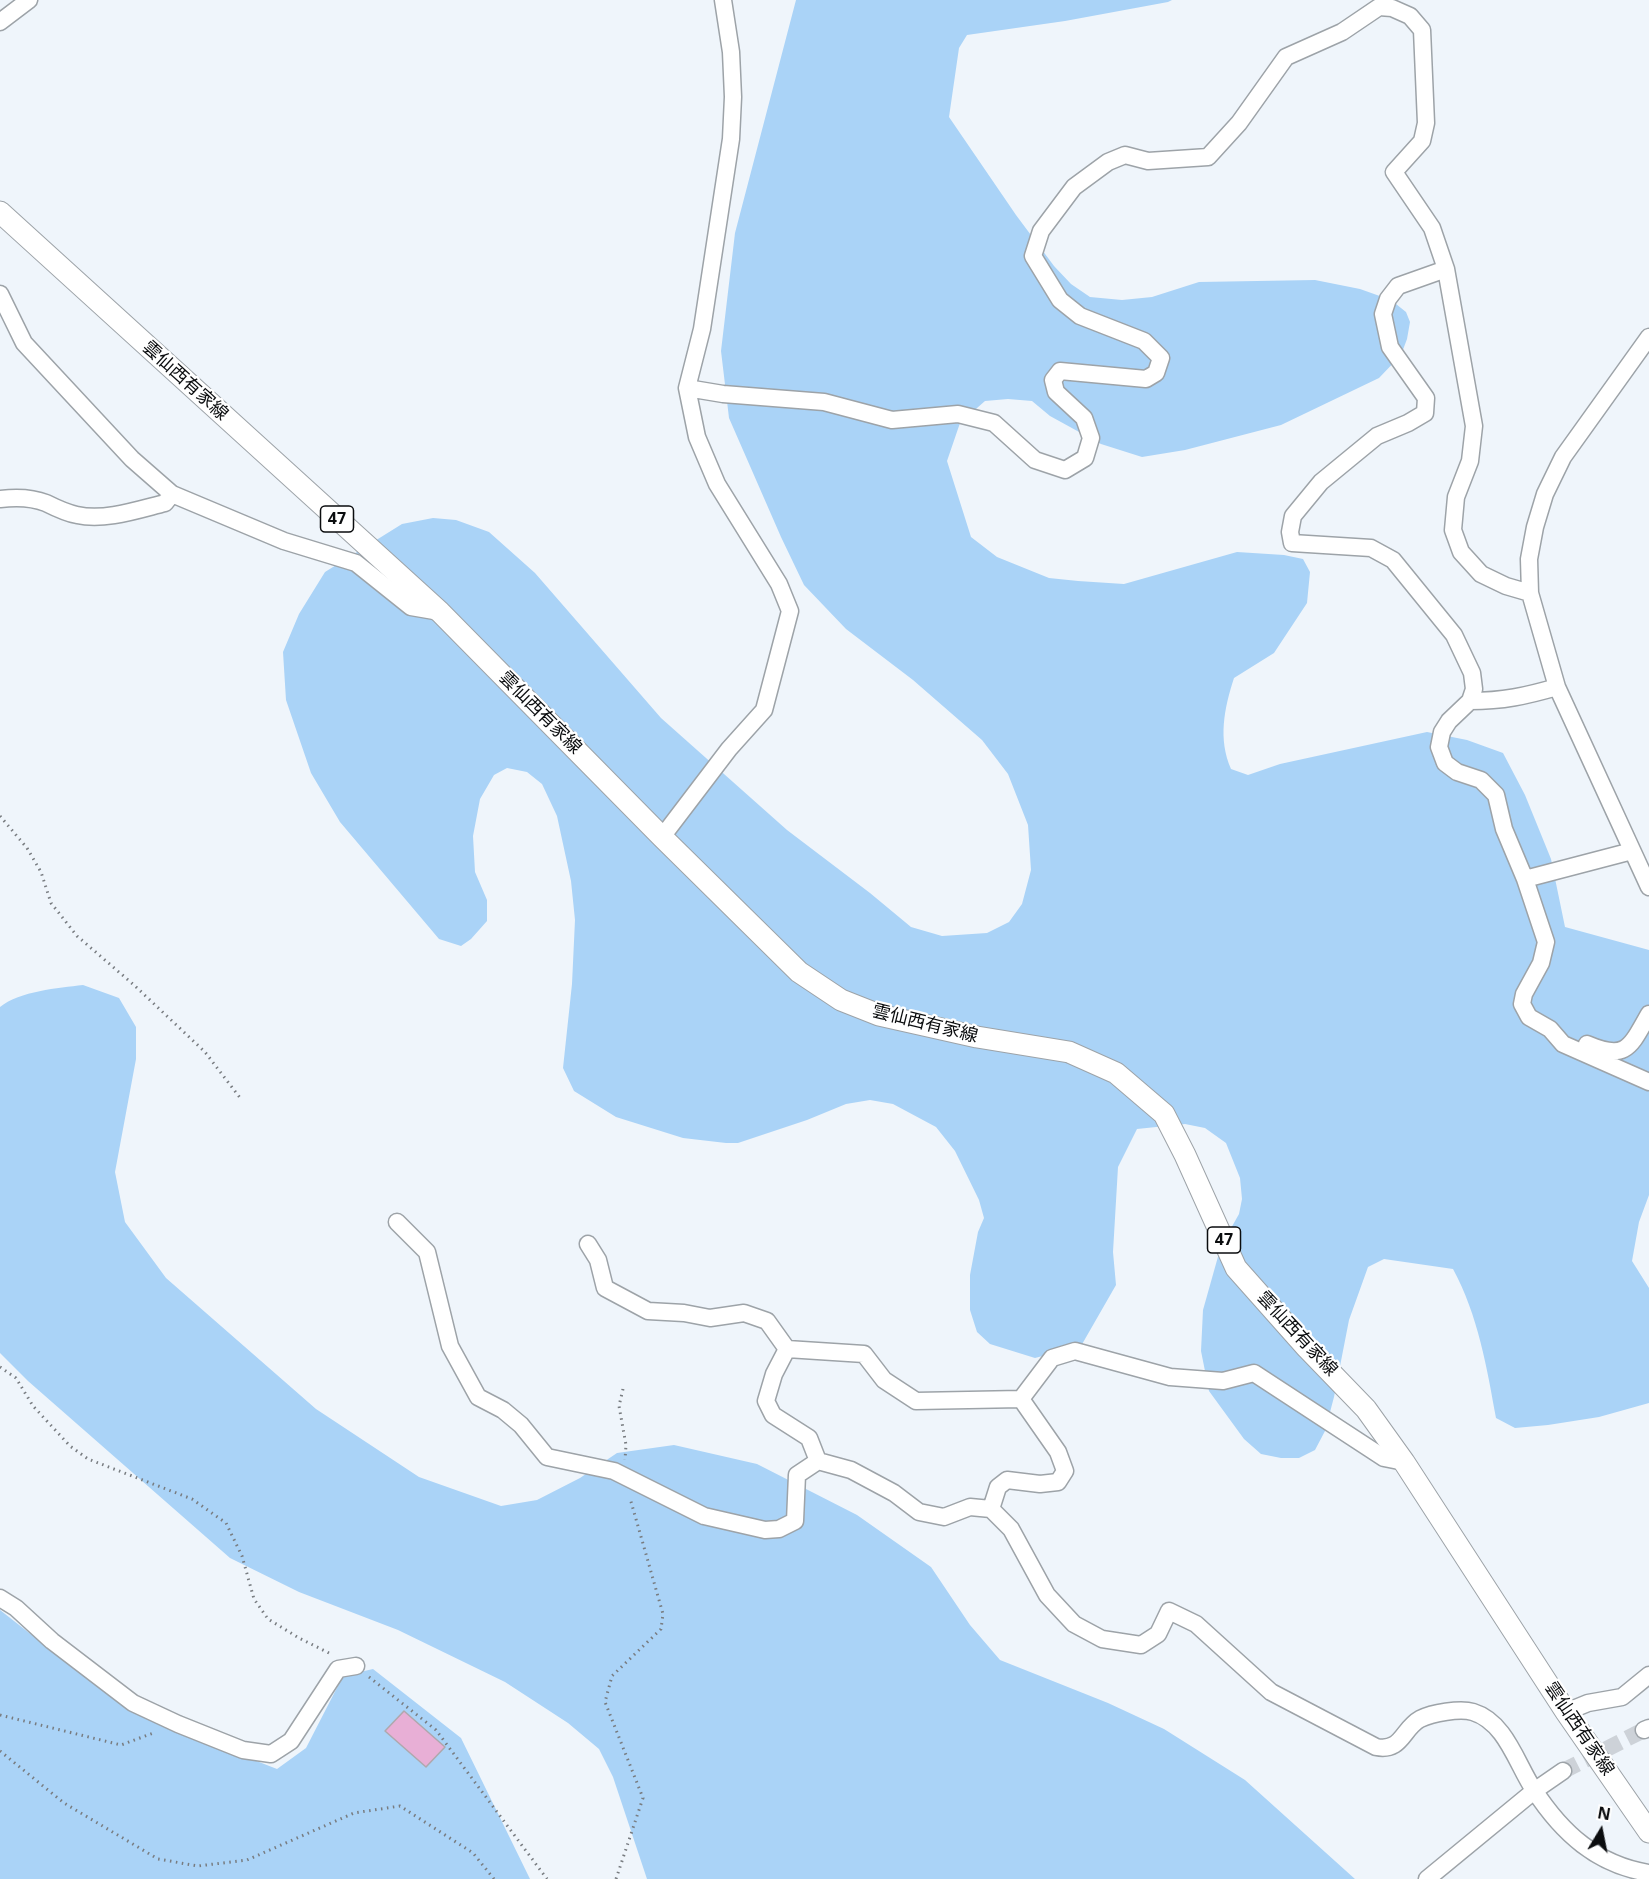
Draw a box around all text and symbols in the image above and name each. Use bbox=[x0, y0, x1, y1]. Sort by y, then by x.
street label: 雲仙西有家線 bbox=[138, 337, 232, 425]
road number: 47 bbox=[320, 506, 354, 532]
street label: 雲仙西有家線 bbox=[494, 667, 586, 759]
street label: 雲仙西有家線 bbox=[870, 1000, 980, 1048]
road number: 47 bbox=[1208, 1227, 1240, 1253]
street label: 雲仙西有家線 bbox=[1252, 1287, 1342, 1381]
street label: 雲仙西有家線 bbox=[1540, 1678, 1618, 1780]
north arrow bbox=[1571, 1801, 1631, 1861]
text: N bbox=[1596, 1801, 1612, 1825]

